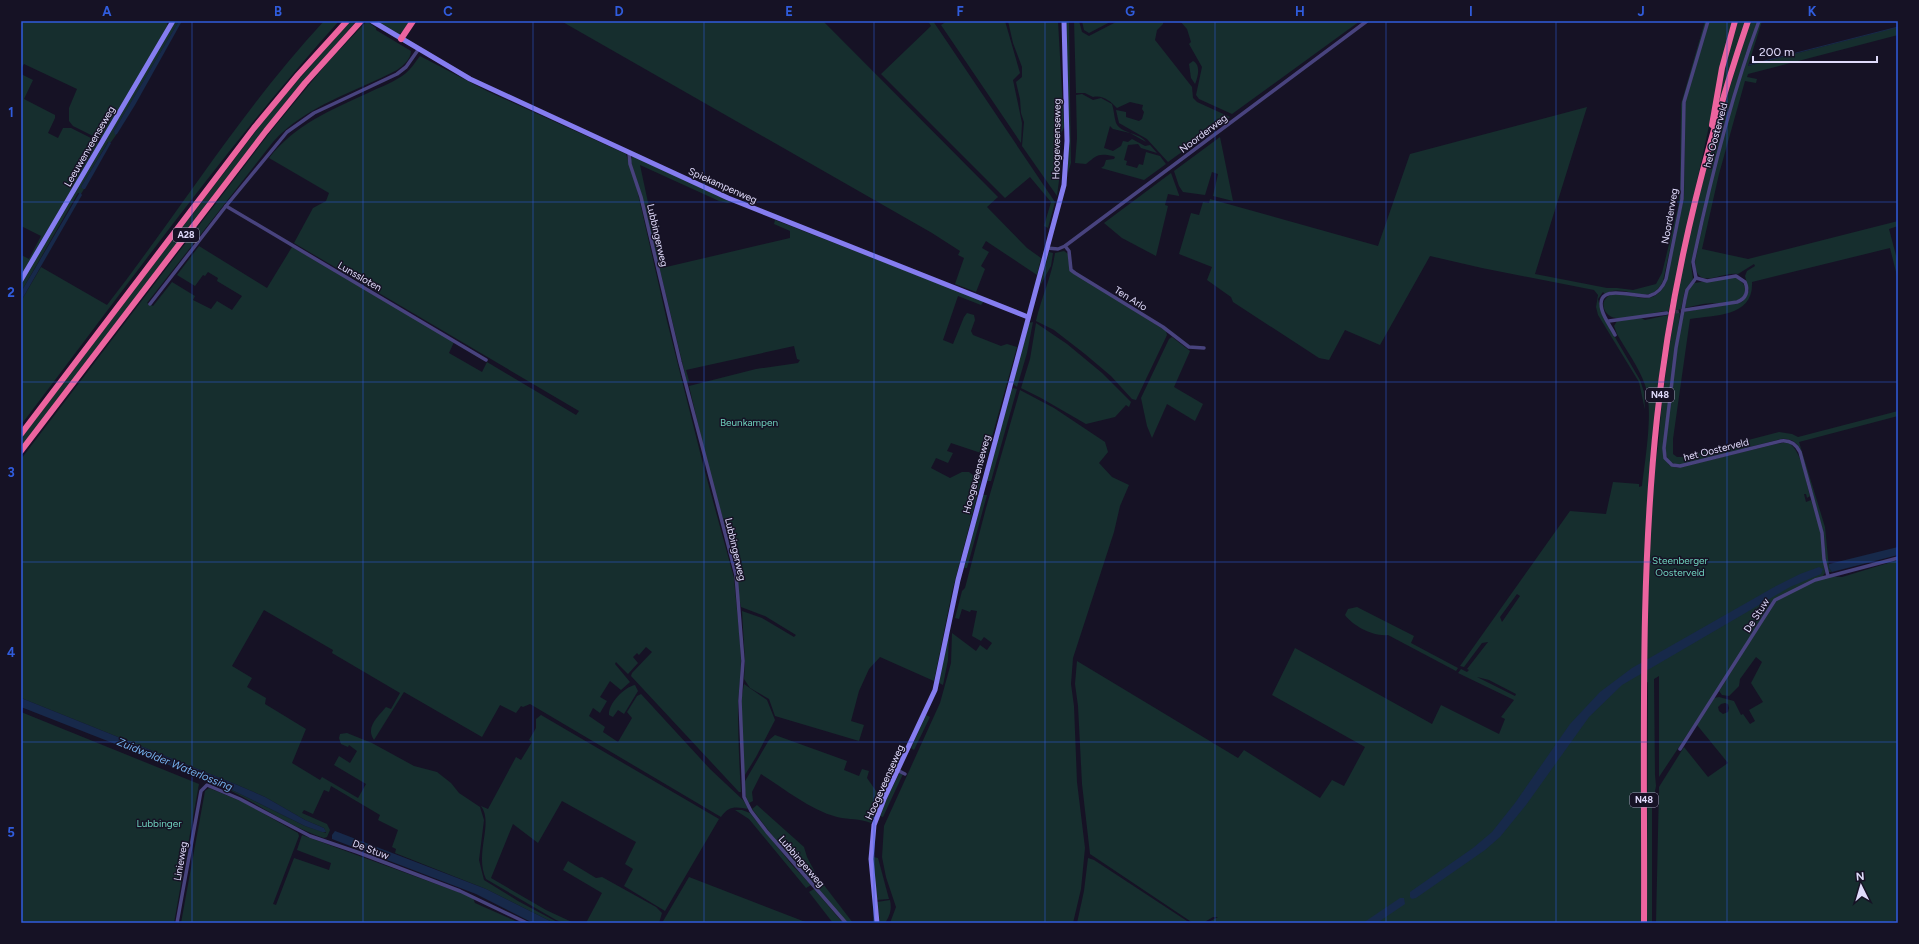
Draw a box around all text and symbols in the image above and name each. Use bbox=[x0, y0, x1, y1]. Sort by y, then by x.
text: A bbox=[102, 4, 112, 19]
text: B bbox=[274, 4, 282, 19]
text: C bbox=[443, 4, 453, 19]
text: D bbox=[614, 4, 624, 19]
text: E bbox=[785, 4, 793, 19]
text: F bbox=[956, 4, 964, 19]
text: G bbox=[1125, 4, 1135, 19]
text: H bbox=[1295, 4, 1305, 19]
text: I bbox=[1469, 4, 1473, 19]
text: J bbox=[1637, 4, 1645, 19]
text: K bbox=[1808, 4, 1817, 19]
scale bar bbox=[1753, 38, 1877, 64]
text: 200 m bbox=[1759, 45, 1794, 59]
street label: Hoogeveenseweg bbox=[1049, 98, 1064, 180]
street label: het Oosterveld bbox=[1701, 101, 1730, 169]
street label: Leeuwenveenseweg bbox=[61, 103, 118, 189]
text: 1 bbox=[8, 105, 14, 120]
street label: Noorderweg bbox=[1177, 111, 1230, 156]
street label: Spiekampenweg bbox=[686, 164, 759, 207]
street label: Noorderweg bbox=[1658, 187, 1681, 245]
street label: Lubbingerweg bbox=[644, 202, 671, 268]
road number: A28 bbox=[173, 228, 199, 242]
street label: Lunssloten bbox=[336, 259, 384, 294]
street label: Ten Arlo bbox=[1112, 283, 1150, 314]
text: 2 bbox=[7, 285, 15, 300]
road number: N48 bbox=[1646, 388, 1674, 402]
park label: Beunkampen bbox=[720, 416, 778, 429]
street label: Hoogeveenseweg bbox=[960, 433, 993, 515]
street label: het Oosterveld bbox=[1682, 435, 1750, 464]
text: 3 bbox=[7, 465, 15, 480]
street label: Lubbingerweg bbox=[722, 516, 749, 582]
park label: Steenberger Oosterveld bbox=[1652, 554, 1709, 579]
street label: De Stuw bbox=[1741, 596, 1772, 635]
text: 4 bbox=[7, 645, 15, 660]
water label: Zuidwolder Waterlossing bbox=[115, 735, 235, 794]
street label: Hoogeveenseweg bbox=[862, 742, 907, 822]
road number: N48 bbox=[1630, 793, 1658, 807]
park label: Lubbinger bbox=[136, 817, 182, 830]
text: 5 bbox=[7, 825, 15, 840]
street label: Lubbingerweg bbox=[776, 833, 828, 890]
street label: De Stuw bbox=[351, 837, 391, 862]
street label: Linieweg bbox=[171, 840, 190, 882]
north arrow bbox=[1841, 866, 1881, 906]
text: N bbox=[1855, 870, 1865, 883]

